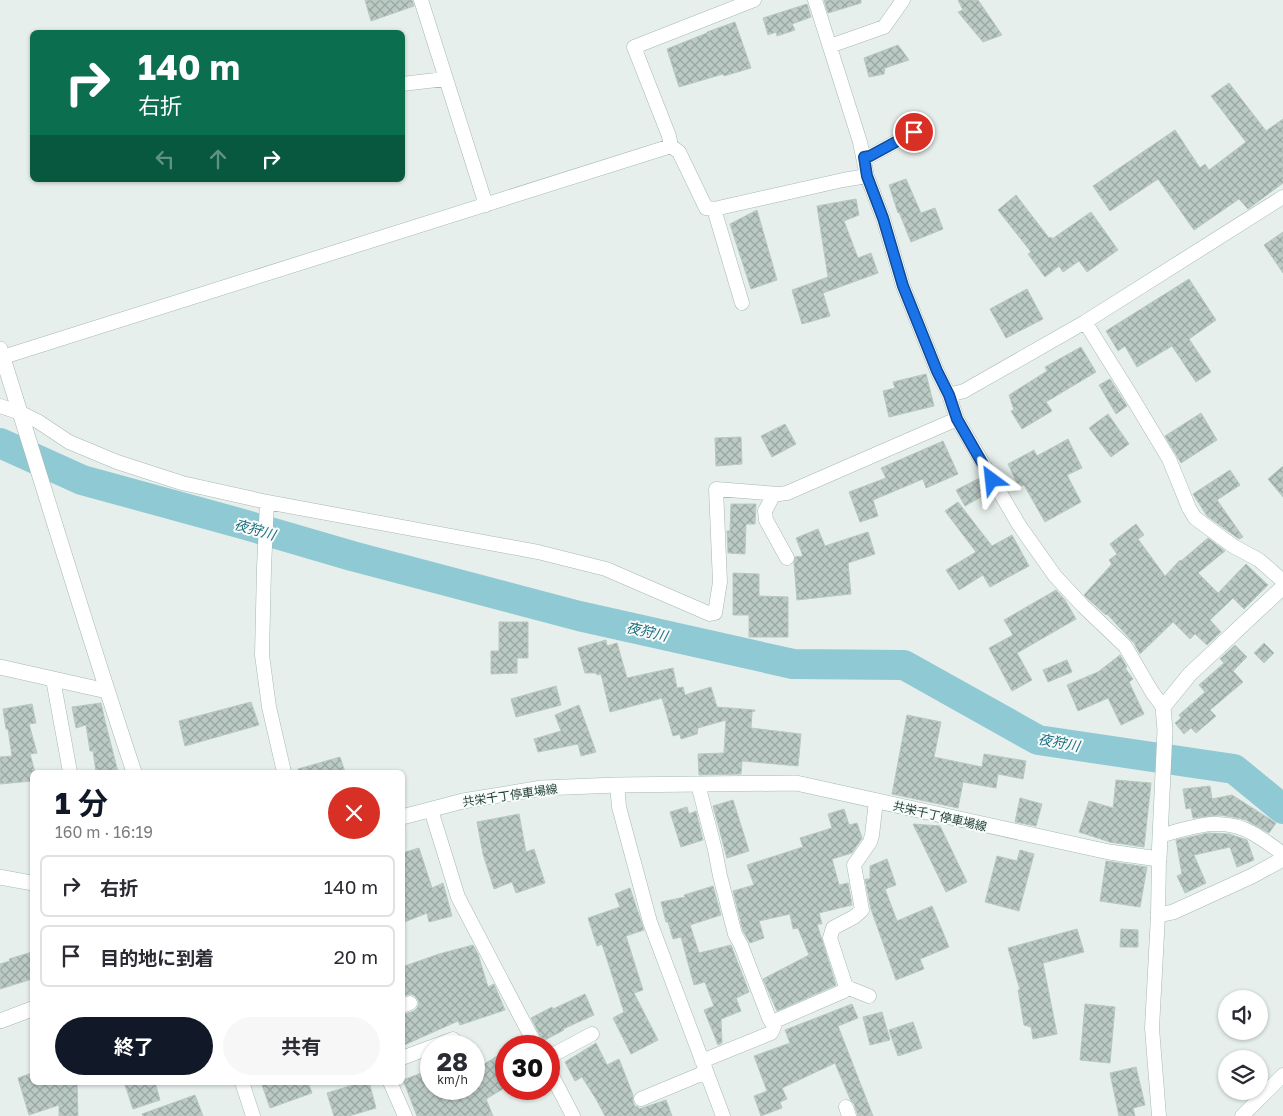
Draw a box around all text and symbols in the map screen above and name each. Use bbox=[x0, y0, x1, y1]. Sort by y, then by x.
text: 140 m bbox=[138, 46, 240, 88]
icon: right bbox=[55, 50, 120, 115]
text: 右折 bbox=[138, 92, 182, 119]
pin bbox=[893, 111, 935, 153]
icon: arrive bbox=[900, 118, 928, 146]
icon: left bbox=[151, 145, 179, 173]
icon: ahead bbox=[204, 145, 232, 173]
icon: right bbox=[257, 145, 285, 173]
position arrow bbox=[965, 453, 1017, 505]
water label: 夜狩川 bbox=[232, 515, 279, 544]
water label: 夜狩川 bbox=[625, 618, 671, 644]
water label: 夜狩川 bbox=[1037, 730, 1083, 755]
street label: 共栄千丁停車場線 bbox=[461, 781, 559, 809]
text: 1 分 bbox=[55, 785, 108, 821]
button: close bbox=[328, 787, 380, 839]
street label: 共栄千丁停車場線 bbox=[892, 798, 988, 834]
text: 160 m · 16:19 bbox=[55, 822, 153, 842]
icon: right bbox=[57, 872, 85, 900]
text: 140 m bbox=[324, 875, 378, 898]
text: 右折 bbox=[100, 876, 138, 899]
icon: arrive bbox=[57, 942, 85, 970]
text: 20 m bbox=[334, 945, 378, 968]
text: 目的地に到着 bbox=[100, 946, 214, 969]
map controls bbox=[1218, 990, 1268, 1100]
button: sound bbox=[1218, 990, 1268, 1040]
button: 終了 bbox=[55, 1017, 213, 1075]
button: 共有 bbox=[223, 1017, 380, 1075]
speed limit sign: 30 bbox=[495, 1035, 560, 1100]
text: 28 bbox=[437, 1046, 468, 1077]
button: layers bbox=[1218, 1050, 1268, 1100]
text: km/h bbox=[437, 1072, 468, 1087]

